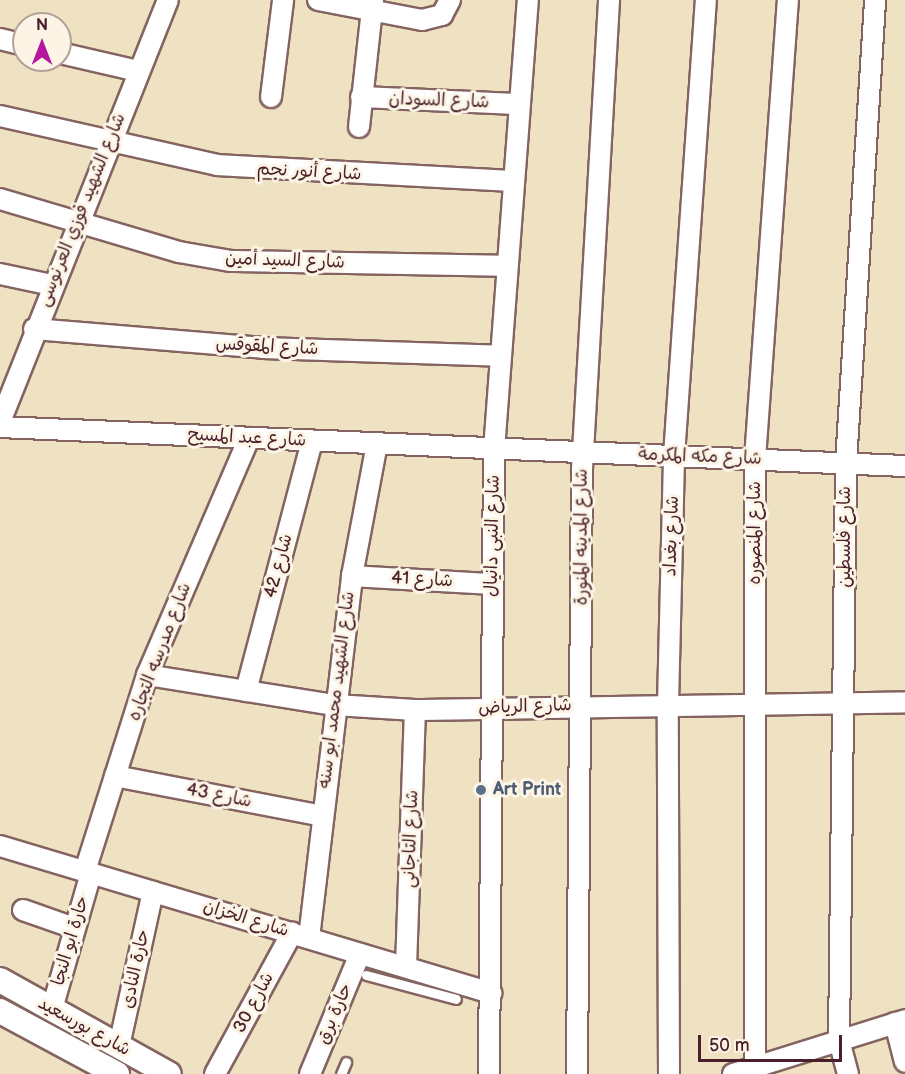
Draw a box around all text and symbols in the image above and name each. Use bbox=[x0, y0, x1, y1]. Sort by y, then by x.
north arrow bbox=[12, 12, 72, 72]
text: N bbox=[36, 16, 48, 35]
street label: شارع السودان bbox=[388, 88, 490, 114]
street label: شارع الشهيد فوزي العرنوسى bbox=[33, 110, 131, 310]
street label: شارع أنور نجم bbox=[256, 158, 362, 186]
street label: شارع السيد أمين bbox=[225, 248, 345, 274]
street label: شارع المقوقس bbox=[215, 334, 319, 360]
street label: شارع عبد المسيح bbox=[187, 424, 307, 452]
street label: شارع مكه المكرمة bbox=[638, 444, 762, 470]
street label: شارع المدينه المنورة bbox=[571, 469, 593, 605]
street label: شارع النبى دانيال bbox=[481, 475, 505, 597]
street label: شارع المنصوره bbox=[744, 481, 766, 585]
street label: شارع فلسطين bbox=[834, 486, 856, 588]
street label: شارع بغداد bbox=[660, 495, 684, 577]
street label: شارع 42 bbox=[260, 532, 298, 600]
street label: شارع 41 bbox=[391, 568, 453, 592]
street label: شارع مدرسه التجاره bbox=[124, 580, 196, 724]
street label: شارع الشهيد محمد ابو سنه bbox=[314, 590, 360, 790]
street label: شارع الرياض bbox=[478, 695, 572, 719]
street label: شارع 43 bbox=[185, 779, 253, 813]
place label: Art Print bbox=[493, 779, 561, 801]
marker: Art Print bbox=[474, 783, 488, 797]
street label: شارع التاجانى bbox=[398, 790, 424, 888]
street label: حارة ابو النجا bbox=[48, 894, 94, 988]
street label: شارع الخزان bbox=[201, 896, 291, 942]
street label: حارة النادى bbox=[117, 928, 155, 1010]
street label: شارع 30 bbox=[229, 969, 279, 1037]
street label: حارة برق bbox=[313, 980, 357, 1048]
street label: شارع بورسعيد bbox=[34, 993, 134, 1061]
scale bar bbox=[701, 1023, 845, 1061]
text: 50 m bbox=[709, 1035, 750, 1056]

